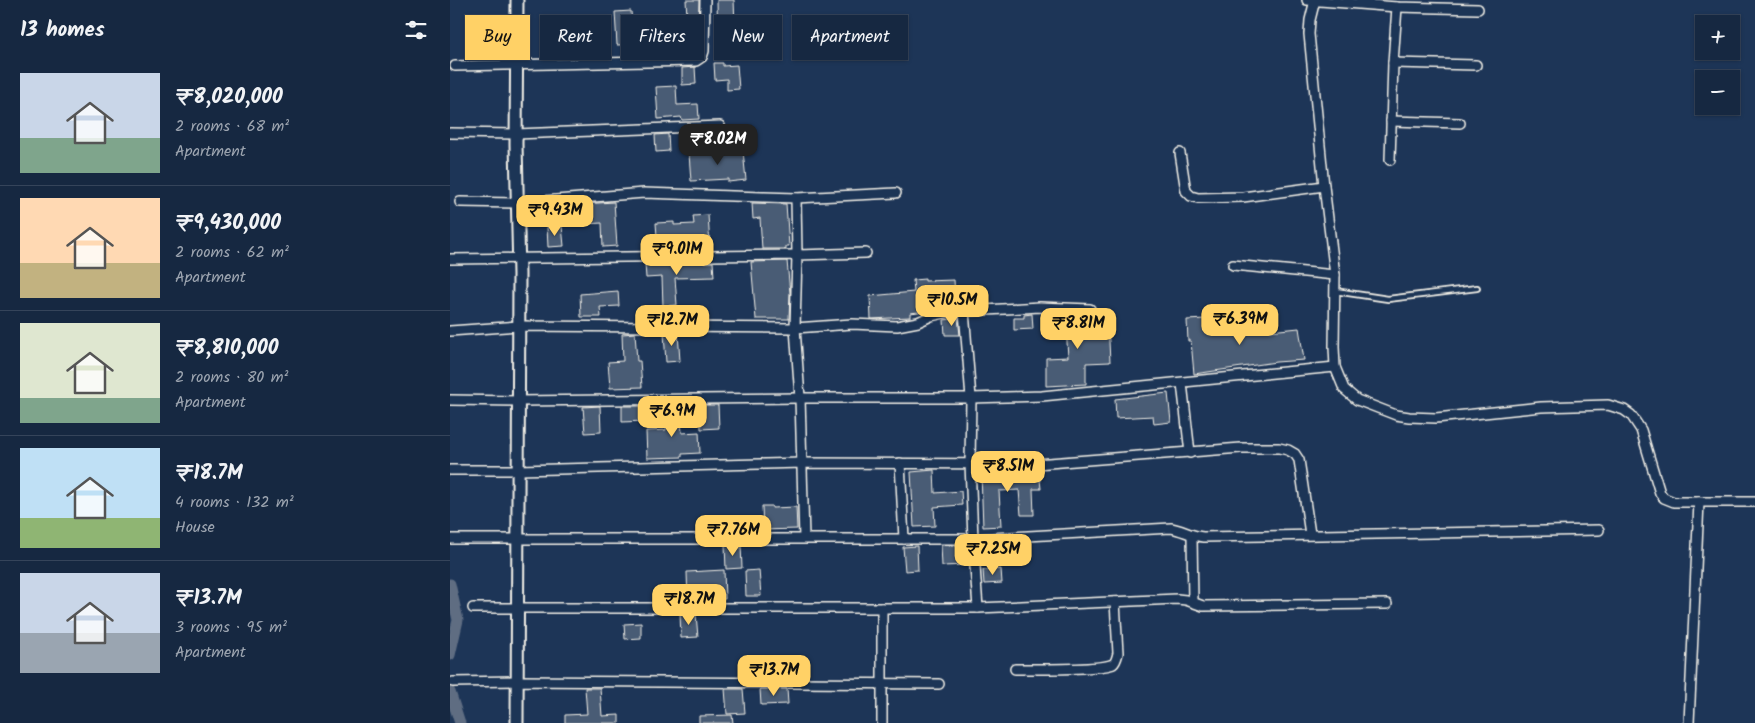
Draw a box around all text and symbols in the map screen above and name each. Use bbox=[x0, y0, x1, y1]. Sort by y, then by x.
text: 13 homes bbox=[20, 14, 105, 47]
chip: Buy bbox=[465, 15, 530, 60]
chip: Rent bbox=[540, 15, 611, 60]
chip: Filters bbox=[621, 15, 704, 60]
chip: New bbox=[714, 15, 782, 60]
chip: Apartment bbox=[792, 15, 908, 60]
map controls bbox=[1695, 15, 1740, 115]
button: + bbox=[1695, 15, 1740, 60]
icon: filters bbox=[402, 16, 430, 44]
button: − bbox=[1695, 70, 1740, 115]
text: ₹8,020,000 bbox=[175, 81, 283, 114]
icon: home bbox=[60, 93, 120, 153]
text: 2 rooms · 68 m² bbox=[175, 114, 289, 139]
pin: ₹8.02M bbox=[677, 124, 759, 166]
text: ₹8.02M bbox=[690, 127, 746, 152]
text: Apartment bbox=[175, 139, 246, 164]
pin: ₹9.43M bbox=[514, 194, 596, 237]
text: ₹9.43M bbox=[527, 198, 583, 223]
text: ₹9,430,000 bbox=[175, 207, 281, 240]
icon: home bbox=[60, 218, 120, 278]
pin: ₹9.01M bbox=[636, 234, 718, 276]
text: ₹9.01M bbox=[652, 237, 702, 262]
text: 2 rooms · 62 m² bbox=[175, 240, 289, 265]
text: Apartment bbox=[175, 265, 246, 290]
pin: ₹10.5M bbox=[911, 284, 993, 327]
text: ₹10.5M bbox=[927, 288, 977, 313]
pin: ₹12.7M bbox=[631, 304, 713, 347]
pin: ₹6.39M bbox=[1199, 304, 1281, 346]
text: ₹6.39M bbox=[1212, 307, 1268, 332]
text: ₹12.7M bbox=[646, 308, 698, 333]
pin: ₹8.81M bbox=[1037, 308, 1119, 350]
text: ₹8.81M bbox=[1051, 311, 1105, 336]
text: ₹8,810,000 bbox=[175, 332, 279, 365]
icon: home bbox=[60, 343, 120, 403]
text: 2 rooms · 80 m² bbox=[175, 365, 288, 390]
text: Apartment bbox=[175, 390, 246, 415]
pin: ₹6.9M bbox=[637, 396, 707, 438]
text: ₹6.9M bbox=[649, 399, 695, 424]
pin: ₹8.51M bbox=[967, 450, 1049, 493]
text: ₹8.51M bbox=[982, 454, 1034, 479]
text: ₹18.7M bbox=[175, 457, 243, 490]
icon: home bbox=[60, 468, 120, 528]
text: 4 rooms · 132 m² bbox=[175, 490, 294, 515]
pin: ₹7.76M bbox=[692, 514, 774, 557]
text: House bbox=[175, 515, 215, 540]
text: ₹7.76M bbox=[706, 518, 760, 543]
pin: ₹7.25M bbox=[952, 534, 1034, 576]
text: ₹7.25M bbox=[966, 537, 1020, 562]
text: ₹13.7M bbox=[175, 582, 242, 615]
pin: ₹18.7M bbox=[648, 584, 730, 626]
text: ₹18.7M bbox=[663, 587, 715, 612]
icon: home bbox=[60, 593, 120, 653]
text: 3 rooms · 95 m² bbox=[175, 615, 287, 640]
text: Apartment bbox=[175, 640, 246, 665]
pin: ₹13.7M bbox=[733, 654, 815, 697]
text: ₹13.7M bbox=[749, 658, 799, 683]

